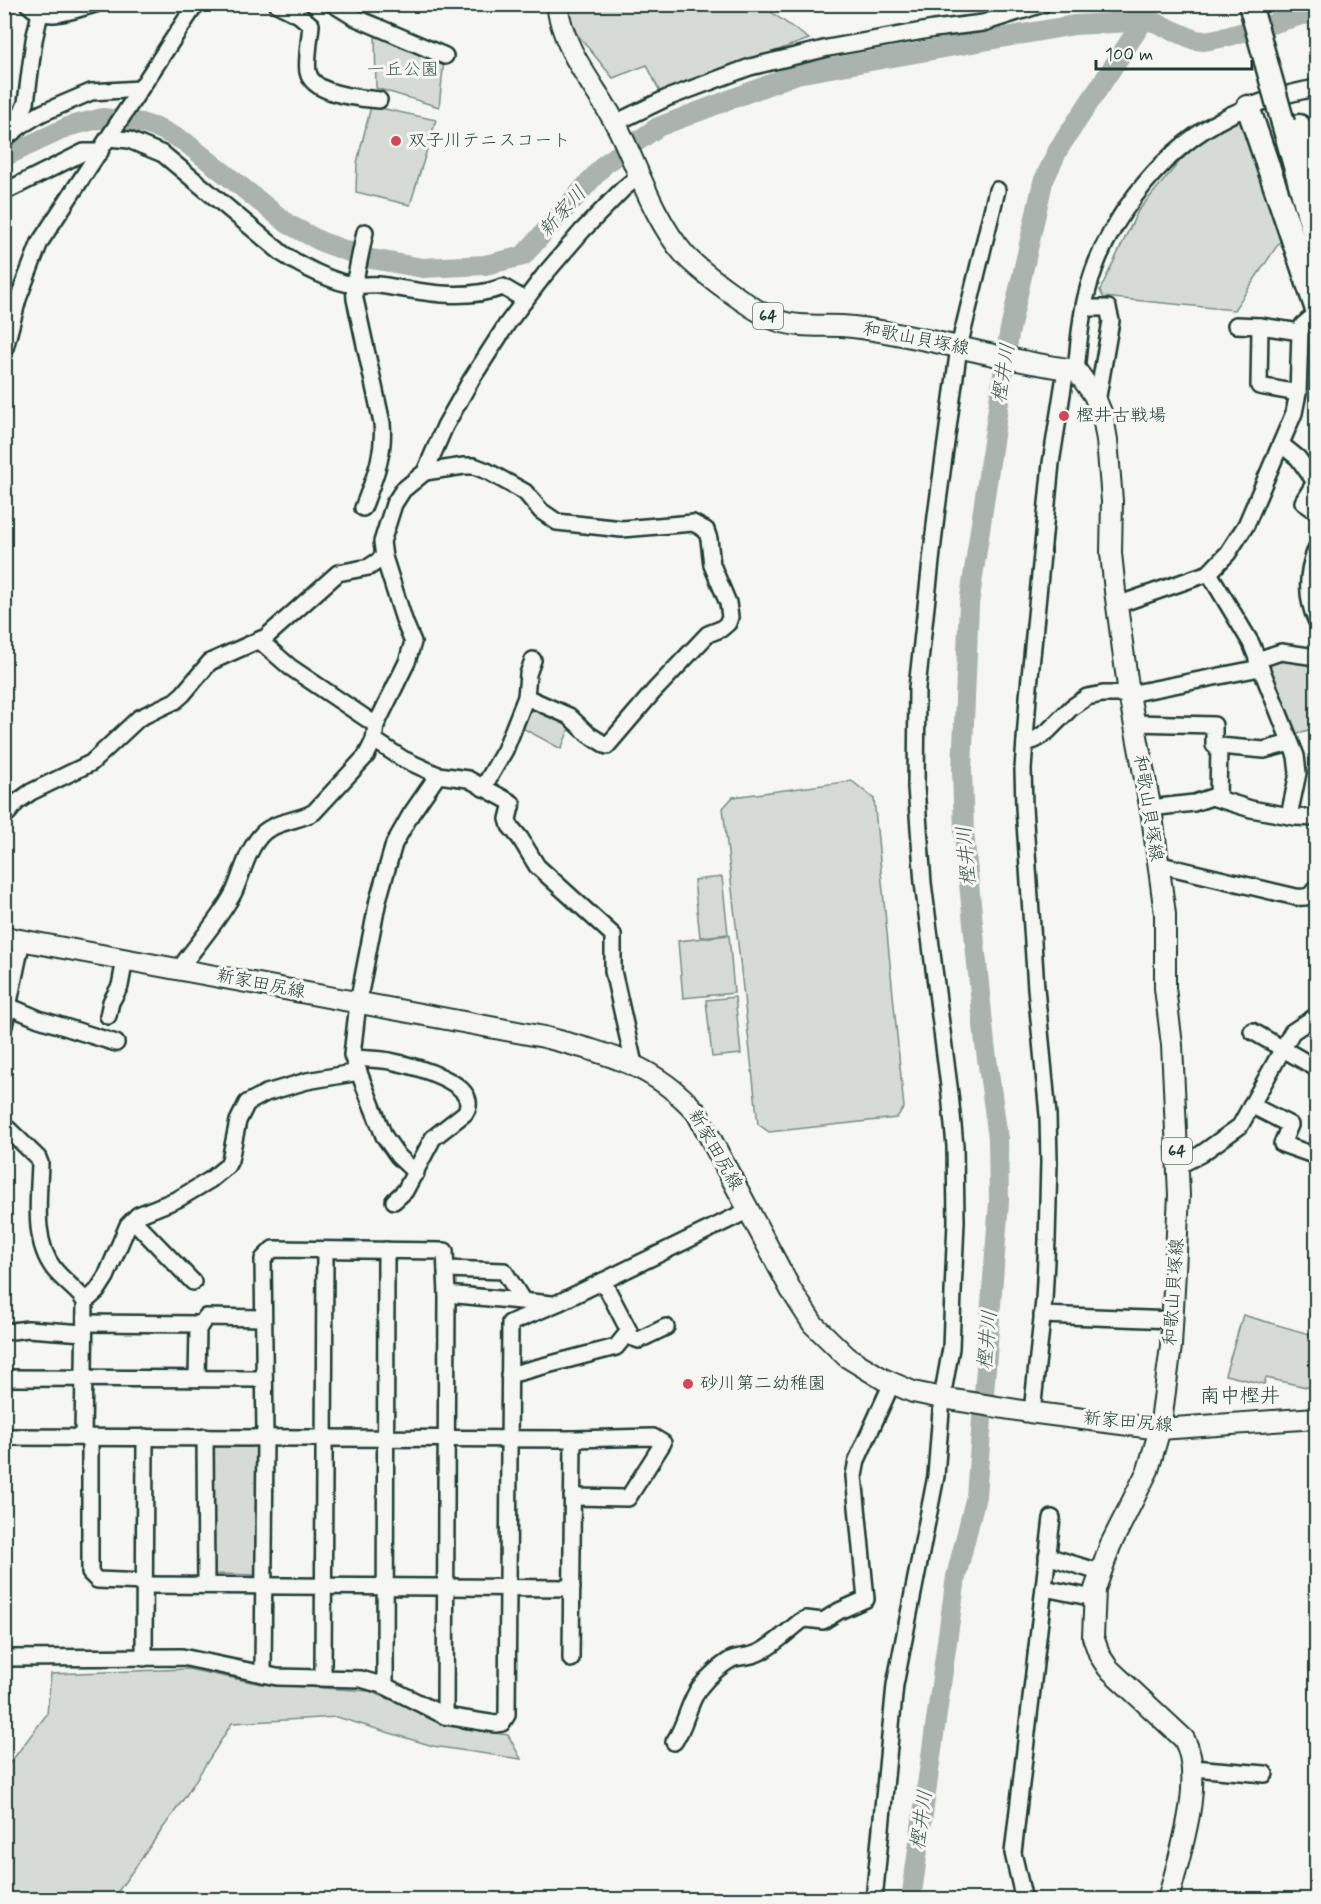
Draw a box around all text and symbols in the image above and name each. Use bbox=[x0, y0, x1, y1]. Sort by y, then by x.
scale bar bbox=[1096, 33, 1252, 71]
text: 100 m bbox=[1105, 43, 1153, 67]
park label: 一丘公園 bbox=[367, 58, 439, 82]
place label: 双子川テニスコート bbox=[408, 129, 570, 153]
marker: 双子川テニスコート bbox=[389, 134, 403, 148]
water label: 新家川 bbox=[533, 181, 593, 243]
road number: 64 bbox=[753, 303, 783, 329]
street label: 和歌山貝塚線 bbox=[861, 317, 971, 361]
water label: 樫井川 bbox=[986, 341, 1022, 405]
place label: 樫井古戦場 bbox=[1076, 404, 1166, 428]
marker: 樫井古戦場 bbox=[1057, 409, 1071, 423]
street label: 和歌山貝塚線 bbox=[1128, 753, 1168, 863]
water label: 樫井川 bbox=[951, 825, 983, 887]
street label: 新家田尻線 bbox=[215, 964, 307, 1004]
street label: 新家田尻線 bbox=[682, 1105, 748, 1195]
road number: 64 bbox=[1162, 1138, 1192, 1164]
street label: 和歌山貝塚線 bbox=[1158, 1237, 1190, 1347]
water label: 樫井川 bbox=[972, 1309, 1004, 1371]
place label: 砂川第二幼稚園 bbox=[700, 1372, 826, 1396]
marker: 砂川第二幼稚園 bbox=[681, 1377, 695, 1391]
district label: 南中樫井 bbox=[1200, 1383, 1280, 1410]
street label: 新家田尻線 bbox=[1082, 1406, 1174, 1438]
water label: 樫井川 bbox=[904, 1788, 940, 1852]

